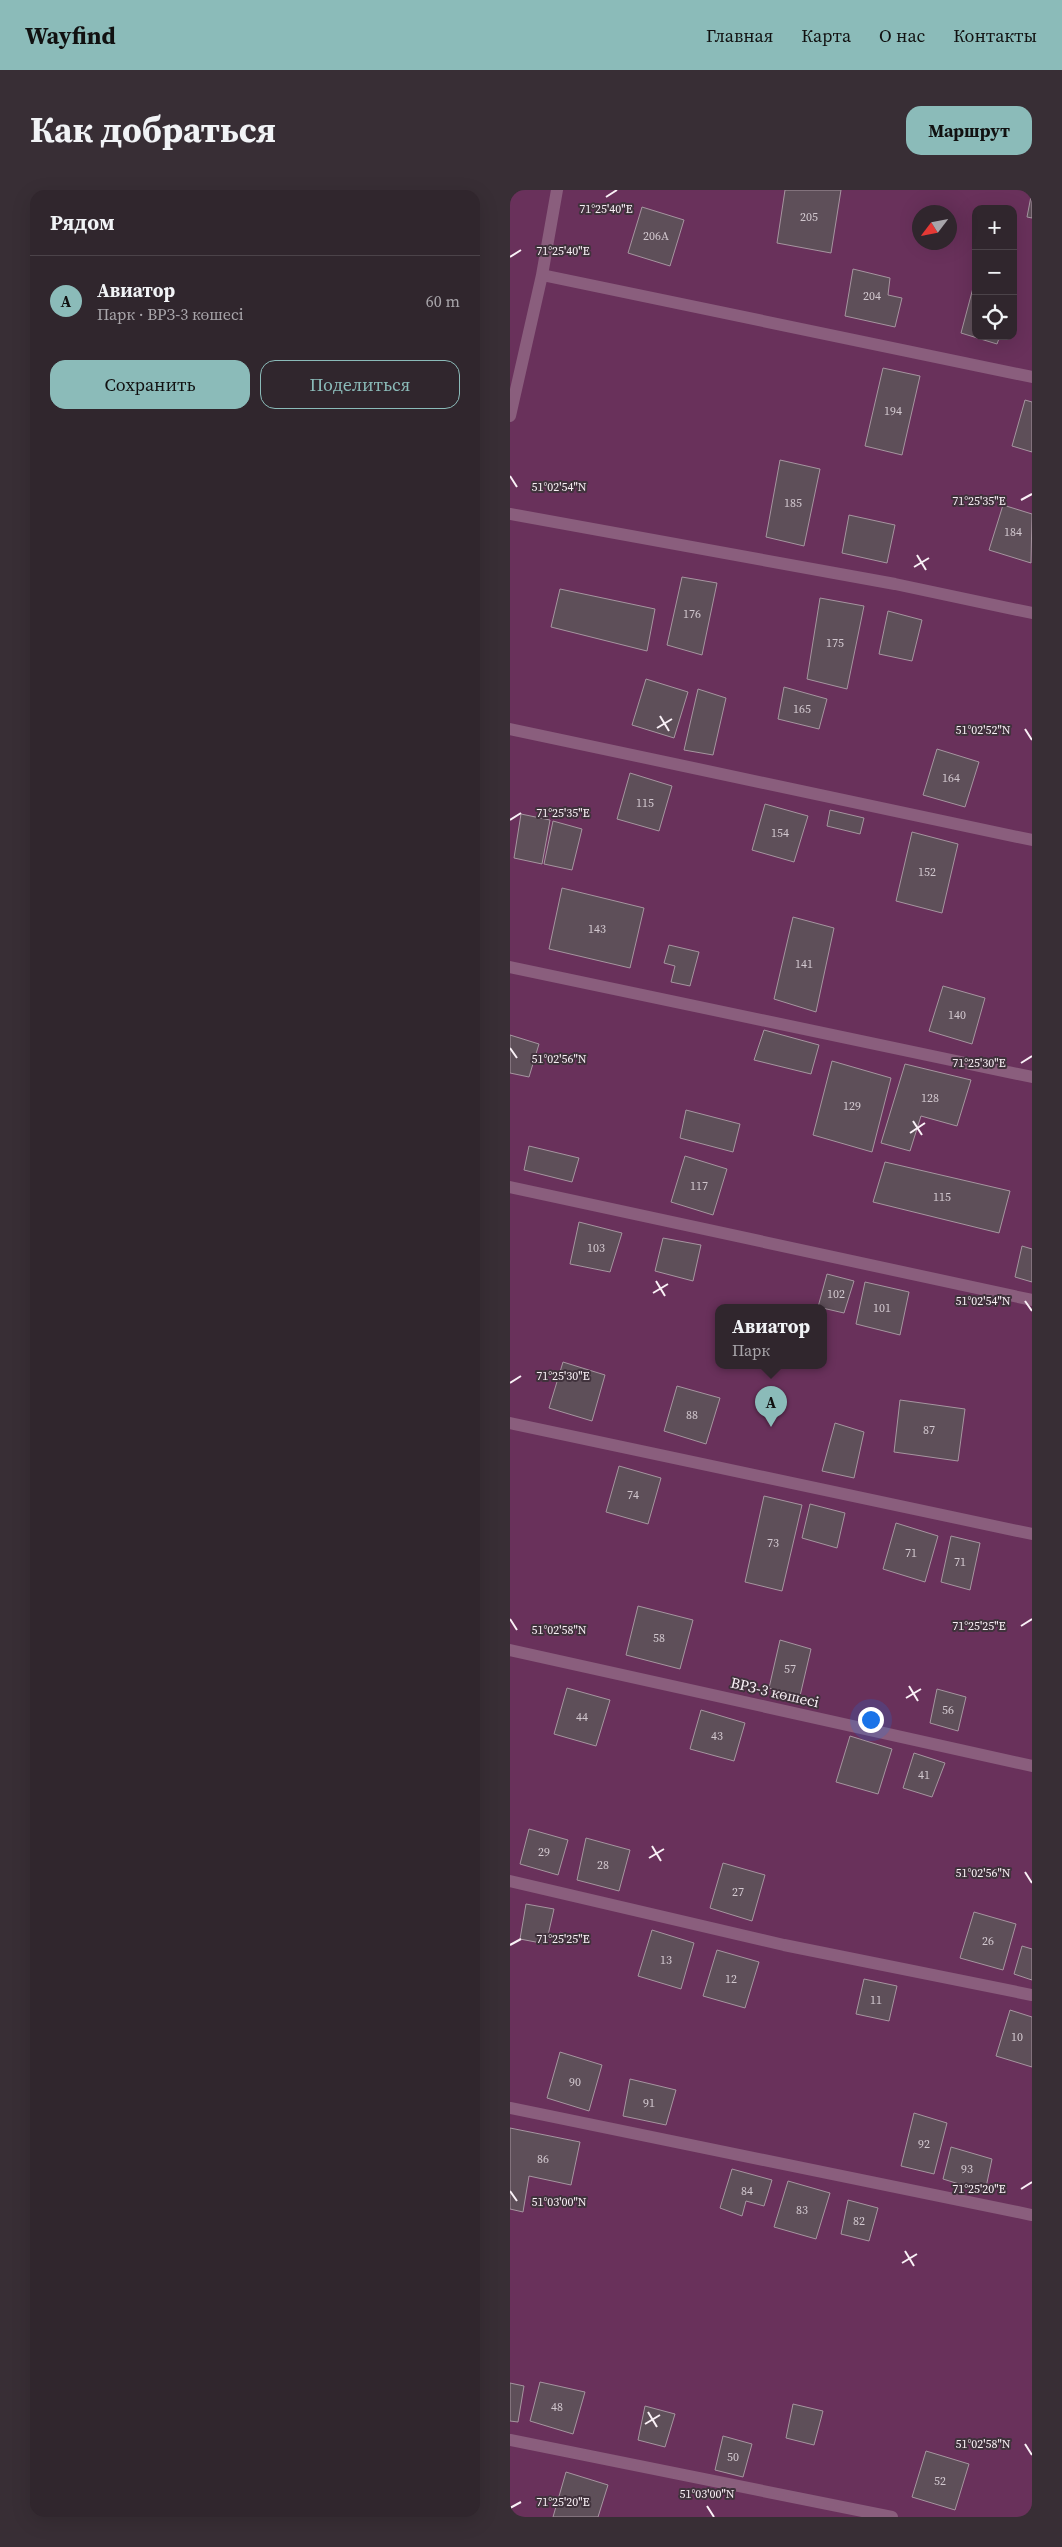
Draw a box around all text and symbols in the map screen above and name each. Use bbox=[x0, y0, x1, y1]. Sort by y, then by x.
text: Wayfind bbox=[25, 19, 116, 52]
text: Главная bbox=[706, 23, 773, 48]
text: Карта bbox=[801, 23, 851, 48]
text: О нас bbox=[879, 23, 925, 48]
text: Контакты bbox=[953, 23, 1037, 48]
text: Как добраться bbox=[30, 106, 276, 154]
button: Маршрут bbox=[906, 106, 1032, 155]
text: 71°25'40"E bbox=[579, 201, 633, 217]
north arrow bbox=[912, 205, 957, 250]
map controls bbox=[972, 205, 1017, 340]
button: + bbox=[972, 205, 1017, 250]
text: Рядом bbox=[50, 208, 115, 237]
house number: 205 bbox=[800, 209, 818, 225]
house number: 206A bbox=[643, 228, 669, 244]
text: 71°25'40"E bbox=[536, 243, 590, 259]
button: − bbox=[972, 250, 1017, 295]
text: Авиатор bbox=[97, 277, 175, 303]
house number: 204 bbox=[863, 288, 881, 304]
text: A bbox=[61, 290, 71, 312]
text: 60 m bbox=[426, 290, 460, 312]
button: locate bbox=[972, 295, 1017, 340]
text: Парк · ВРЗ-3 көшесі bbox=[97, 303, 244, 325]
button: Сохранить bbox=[50, 360, 250, 409]
button: Поделиться bbox=[260, 360, 460, 409]
house number: 194 bbox=[884, 403, 902, 419]
text: 51°02'54"N bbox=[531, 479, 587, 495]
text: 71°25'35"E bbox=[952, 493, 1006, 509]
house number: 185 bbox=[784, 495, 802, 511]
house number: 184 bbox=[1004, 524, 1022, 540]
house number: 176 bbox=[683, 606, 701, 622]
house number: 175 bbox=[826, 635, 844, 651]
house number: 165 bbox=[793, 701, 811, 717]
text: 51°02'52"N bbox=[955, 722, 1011, 738]
house number: 164 bbox=[942, 770, 960, 786]
house number: 115 bbox=[636, 795, 654, 811]
text: 71°25'35"E bbox=[536, 805, 590, 821]
house number: 154 bbox=[771, 825, 789, 841]
house number: 152 bbox=[918, 864, 936, 880]
house number: 143 bbox=[588, 921, 606, 937]
house number: 141 bbox=[795, 956, 813, 972]
house number: 140 bbox=[948, 1007, 966, 1023]
text: 51°02'56"N bbox=[531, 1051, 587, 1067]
text: 71°25'30"E bbox=[952, 1055, 1006, 1071]
house number: 128 bbox=[921, 1090, 939, 1106]
house number: 129 bbox=[843, 1098, 861, 1114]
house number: 117 bbox=[690, 1178, 708, 1194]
house number: 115 bbox=[933, 1189, 951, 1205]
house number: 103 bbox=[587, 1240, 605, 1256]
house number: 102 bbox=[827, 1286, 845, 1302]
text: 51°02'54"N bbox=[955, 1293, 1011, 1309]
house number: 101 bbox=[873, 1300, 891, 1316]
popup bbox=[715, 1304, 827, 1369]
text: Авиатор bbox=[732, 1313, 810, 1339]
text: Парк bbox=[732, 1339, 770, 1361]
text: 71°25'30"E bbox=[536, 1368, 590, 1384]
pin: A bbox=[755, 1386, 787, 1427]
house number: 88 bbox=[686, 1407, 698, 1423]
house number: 87 bbox=[923, 1422, 935, 1438]
house number: 74 bbox=[627, 1487, 639, 1503]
house number: 73 bbox=[767, 1535, 779, 1551]
house number: 71 bbox=[905, 1545, 917, 1561]
house number: 71 bbox=[954, 1554, 966, 1570]
text: 71°25'25"E bbox=[952, 1618, 1006, 1634]
text: 51°02'58"N bbox=[531, 1622, 587, 1638]
house number: 58 bbox=[653, 1630, 665, 1646]
house number: 57 bbox=[784, 1661, 796, 1677]
street label: ВРЗ-3 көшесі bbox=[729, 1672, 821, 1712]
house number: 56 bbox=[942, 1702, 954, 1718]
your location bbox=[858, 1707, 884, 1733]
house number: 44 bbox=[576, 1709, 588, 1725]
house number: 43 bbox=[711, 1728, 723, 1744]
house number: 41 bbox=[918, 1767, 930, 1783]
house number: 29 bbox=[538, 1844, 550, 1860]
house number: 28 bbox=[597, 1857, 609, 1873]
text: 51°02'56"N bbox=[955, 1865, 1011, 1881]
house number: 27 bbox=[732, 1884, 744, 1900]
text: 71°25'25"E bbox=[536, 1931, 590, 1947]
house number: 26 bbox=[982, 1933, 994, 1949]
house number: 13 bbox=[660, 1952, 672, 1968]
house number: 12 bbox=[725, 1971, 737, 1987]
house number: 11 bbox=[870, 1992, 882, 2008]
house number: 10 bbox=[1011, 2029, 1023, 2045]
house number: 90 bbox=[569, 2074, 581, 2090]
house number: 91 bbox=[643, 2095, 655, 2111]
house number: 92 bbox=[918, 2136, 930, 2152]
house number: 86 bbox=[537, 2151, 549, 2167]
house number: 93 bbox=[961, 2161, 973, 2177]
text: 71°25'20"E bbox=[952, 2181, 1006, 2197]
house number: 84 bbox=[741, 2183, 753, 2199]
text: 51°03'00"N bbox=[531, 2194, 587, 2210]
house number: 83 bbox=[796, 2202, 808, 2218]
house number: 82 bbox=[853, 2213, 865, 2229]
house number: 48 bbox=[551, 2399, 563, 2415]
text: 51°02'58"N bbox=[955, 2436, 1011, 2452]
house number: 50 bbox=[727, 2449, 739, 2465]
house number: 52 bbox=[934, 2473, 946, 2489]
text: 51°03'00"N bbox=[679, 2486, 735, 2502]
text: 71°25'20"E bbox=[536, 2494, 590, 2510]

